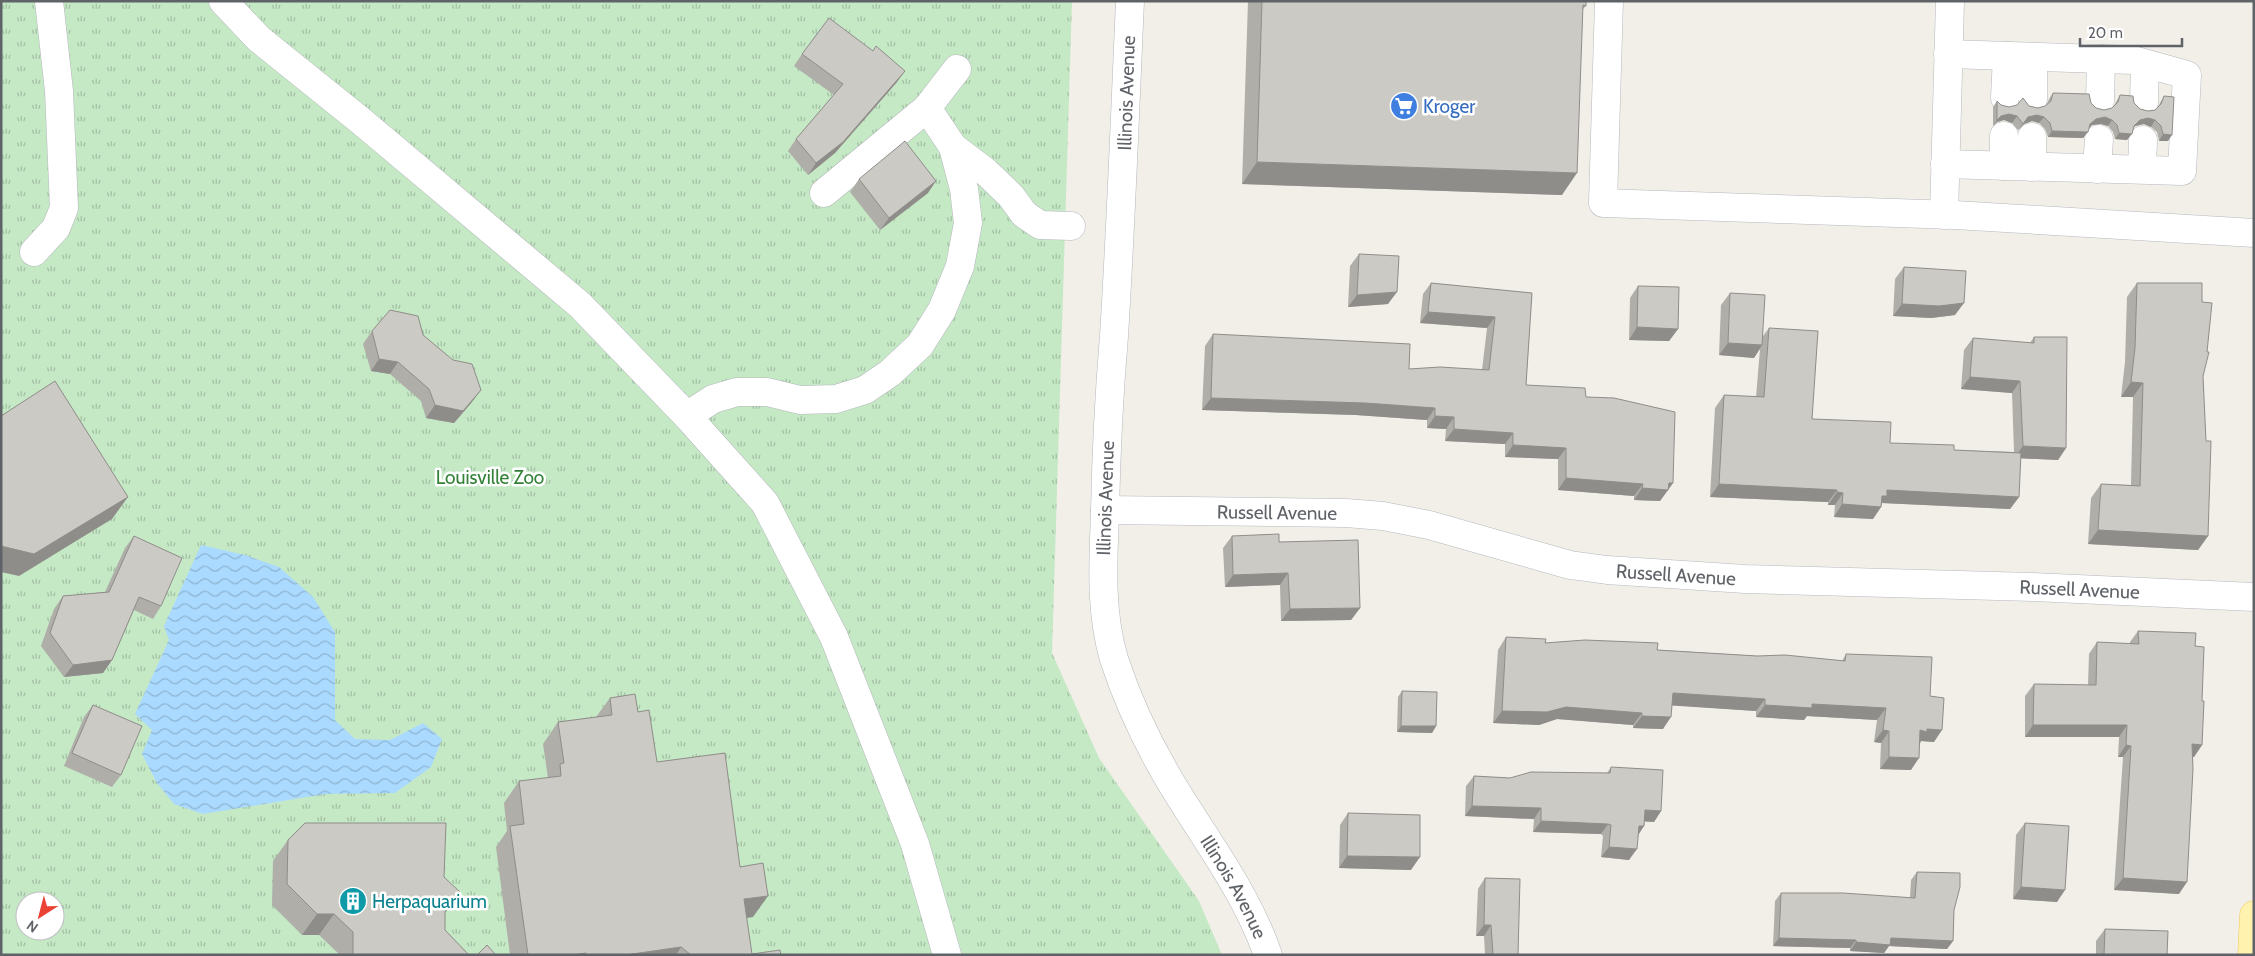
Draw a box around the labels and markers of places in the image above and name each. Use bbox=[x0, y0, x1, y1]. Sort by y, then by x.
supermarket icon: Kroger bbox=[1389, 91, 1419, 121]
place label: Kroger bbox=[1423, 95, 1475, 118]
building icon: Herpaquarium bbox=[338, 886, 368, 916]
place label: Herpaquarium bbox=[372, 890, 487, 913]

